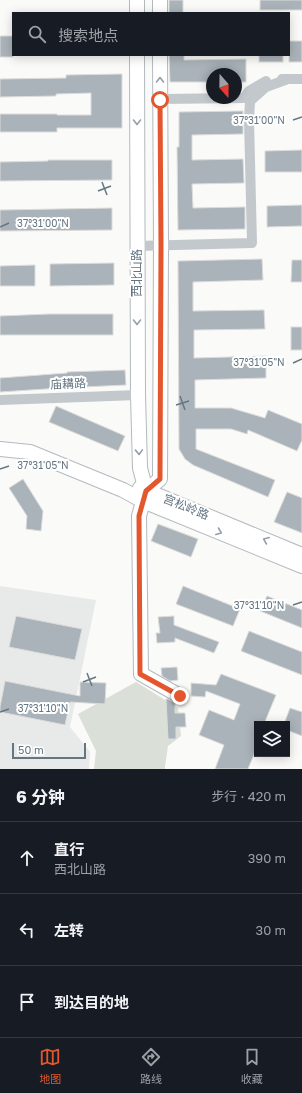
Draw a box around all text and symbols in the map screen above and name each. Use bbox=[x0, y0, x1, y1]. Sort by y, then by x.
search box bbox=[12, 12, 290, 56]
icon: search bbox=[26, 23, 48, 45]
text: 搜索地点 bbox=[58, 26, 118, 44]
north arrow bbox=[206, 68, 242, 104]
one-way arrow bbox=[156, 77, 164, 83]
route start bbox=[151, 91, 169, 109]
text: 37°31'00"N bbox=[233, 114, 285, 126]
one-way arrow bbox=[133, 119, 141, 125]
text: 37°31'00"N bbox=[17, 217, 69, 229]
street label: 西北山路 bbox=[129, 249, 144, 297]
one-way arrow bbox=[133, 319, 141, 325]
text: 37°31'05"N bbox=[233, 356, 285, 368]
street label: 庙耩路 bbox=[50, 375, 86, 392]
one-way arrow bbox=[135, 449, 143, 455]
text: 37°31'05"N bbox=[17, 459, 69, 471]
street label: 宫松岭路 bbox=[161, 491, 211, 522]
one-way arrow bbox=[215, 527, 222, 535]
one-way arrow bbox=[263, 536, 270, 544]
text: 37°31'10"N bbox=[234, 599, 284, 611]
route end bbox=[171, 687, 189, 705]
text: 37°31'10"N bbox=[18, 702, 68, 714]
map controls bbox=[254, 721, 290, 757]
button: layers bbox=[254, 721, 290, 757]
scale bar bbox=[12, 741, 86, 760]
text: 50 m bbox=[18, 743, 44, 756]
text: 6 分钟 bbox=[16, 786, 65, 807]
text: 步行 · 420 m bbox=[211, 788, 286, 804]
text: 直行 bbox=[54, 840, 84, 858]
icon: ahead bbox=[16, 847, 38, 869]
text: 390 m bbox=[248, 850, 286, 866]
text: 西北山路 bbox=[54, 861, 106, 877]
icon: left bbox=[16, 919, 38, 941]
text: 左转 bbox=[54, 921, 84, 939]
text: 30 m bbox=[256, 922, 286, 938]
icon: arrive bbox=[16, 991, 38, 1013]
text: 到达目的地 bbox=[54, 993, 129, 1011]
tab: 地图 bbox=[39, 1046, 61, 1086]
tab: 路线 bbox=[140, 1046, 162, 1086]
tab: 收藏 bbox=[241, 1046, 263, 1086]

